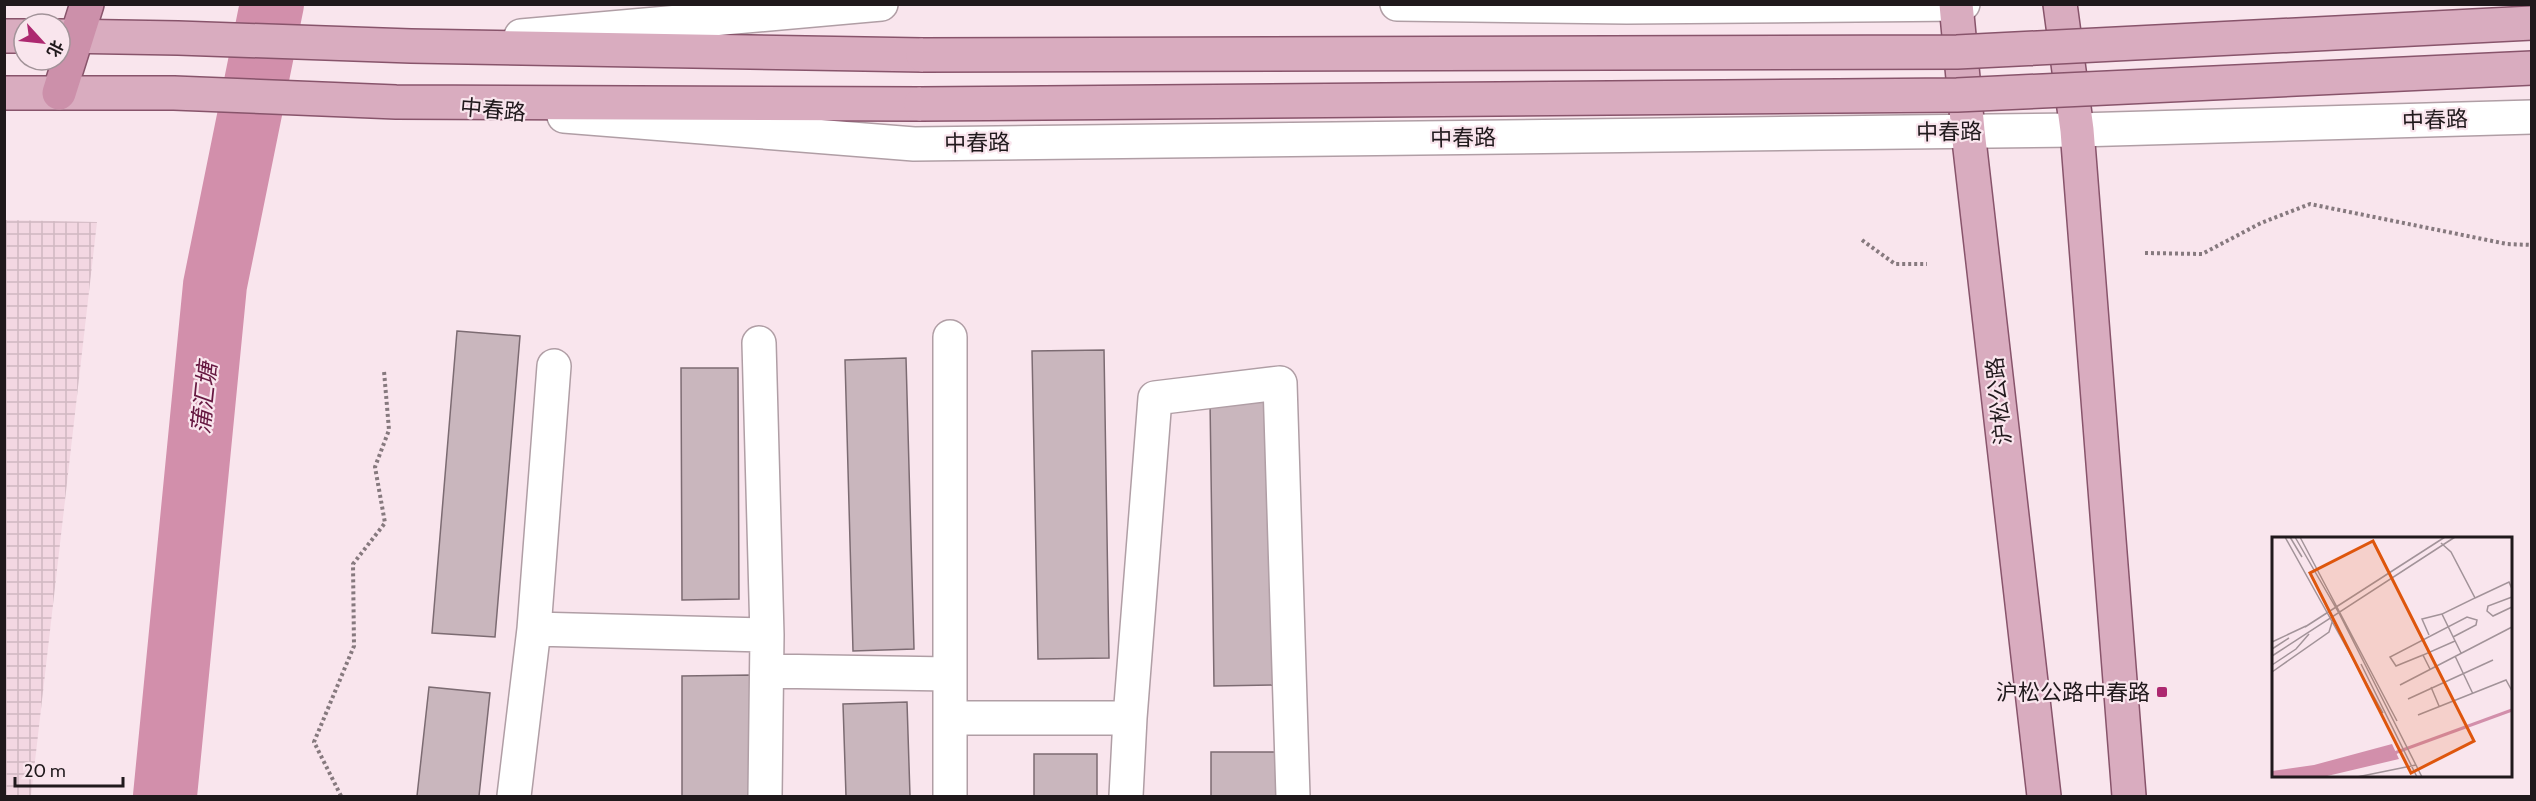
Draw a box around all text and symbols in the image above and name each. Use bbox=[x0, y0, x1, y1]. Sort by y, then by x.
north arrow bbox=[12, 12, 72, 72]
text: 北 bbox=[43, 37, 67, 60]
street label: 中春路 bbox=[459, 94, 527, 126]
street label: 中春路 bbox=[2402, 105, 2468, 135]
street label: 中春路 bbox=[1916, 118, 1982, 146]
street label: 中春路 bbox=[1430, 124, 1496, 152]
street label: 中春路 bbox=[944, 129, 1010, 157]
street label: 沪松公路 bbox=[1981, 356, 2017, 446]
water label: 蒲汇塘 bbox=[186, 357, 223, 435]
inset map bbox=[2272, 537, 2512, 777]
place label: 沪松公路中春路 bbox=[1996, 679, 2150, 706]
marker: 沪松公路中春路 bbox=[2155, 685, 2169, 699]
scale bar bbox=[15, 750, 123, 788]
text: 20 m bbox=[24, 760, 66, 782]

